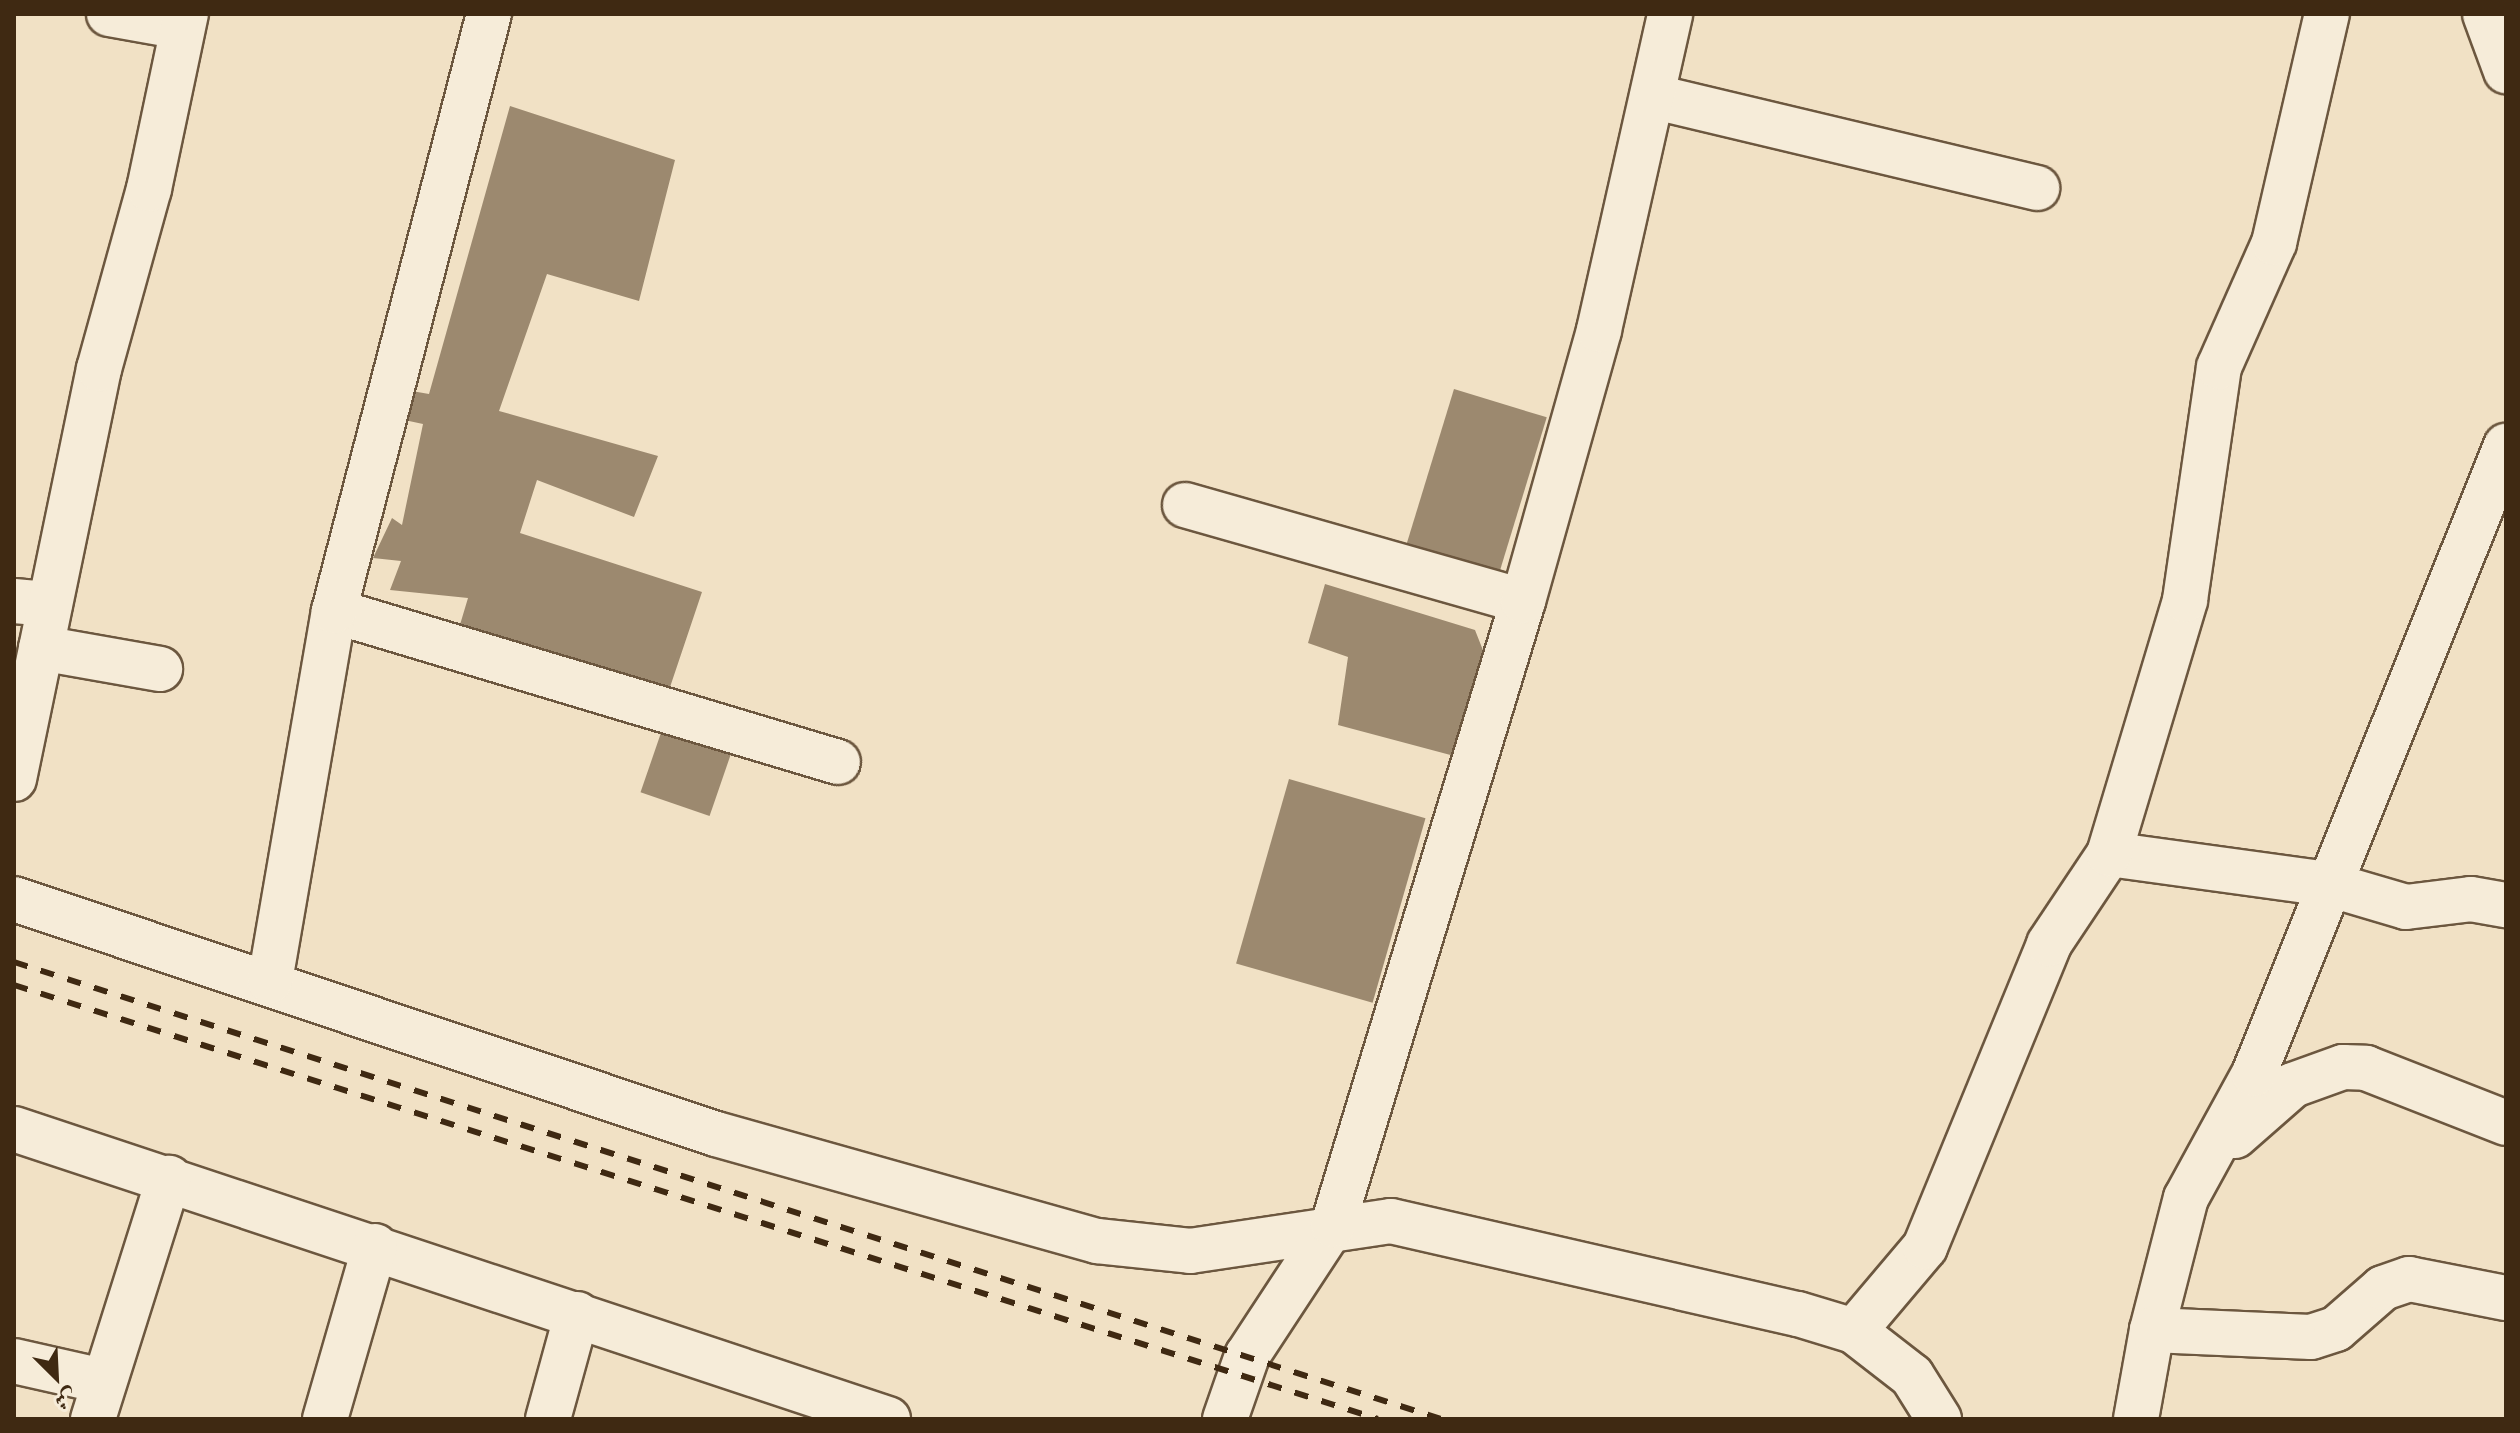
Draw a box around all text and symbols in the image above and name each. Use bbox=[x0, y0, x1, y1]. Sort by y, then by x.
north arrow bbox=[16, 1337, 96, 1417]
text: ش bbox=[50, 1382, 81, 1416]

